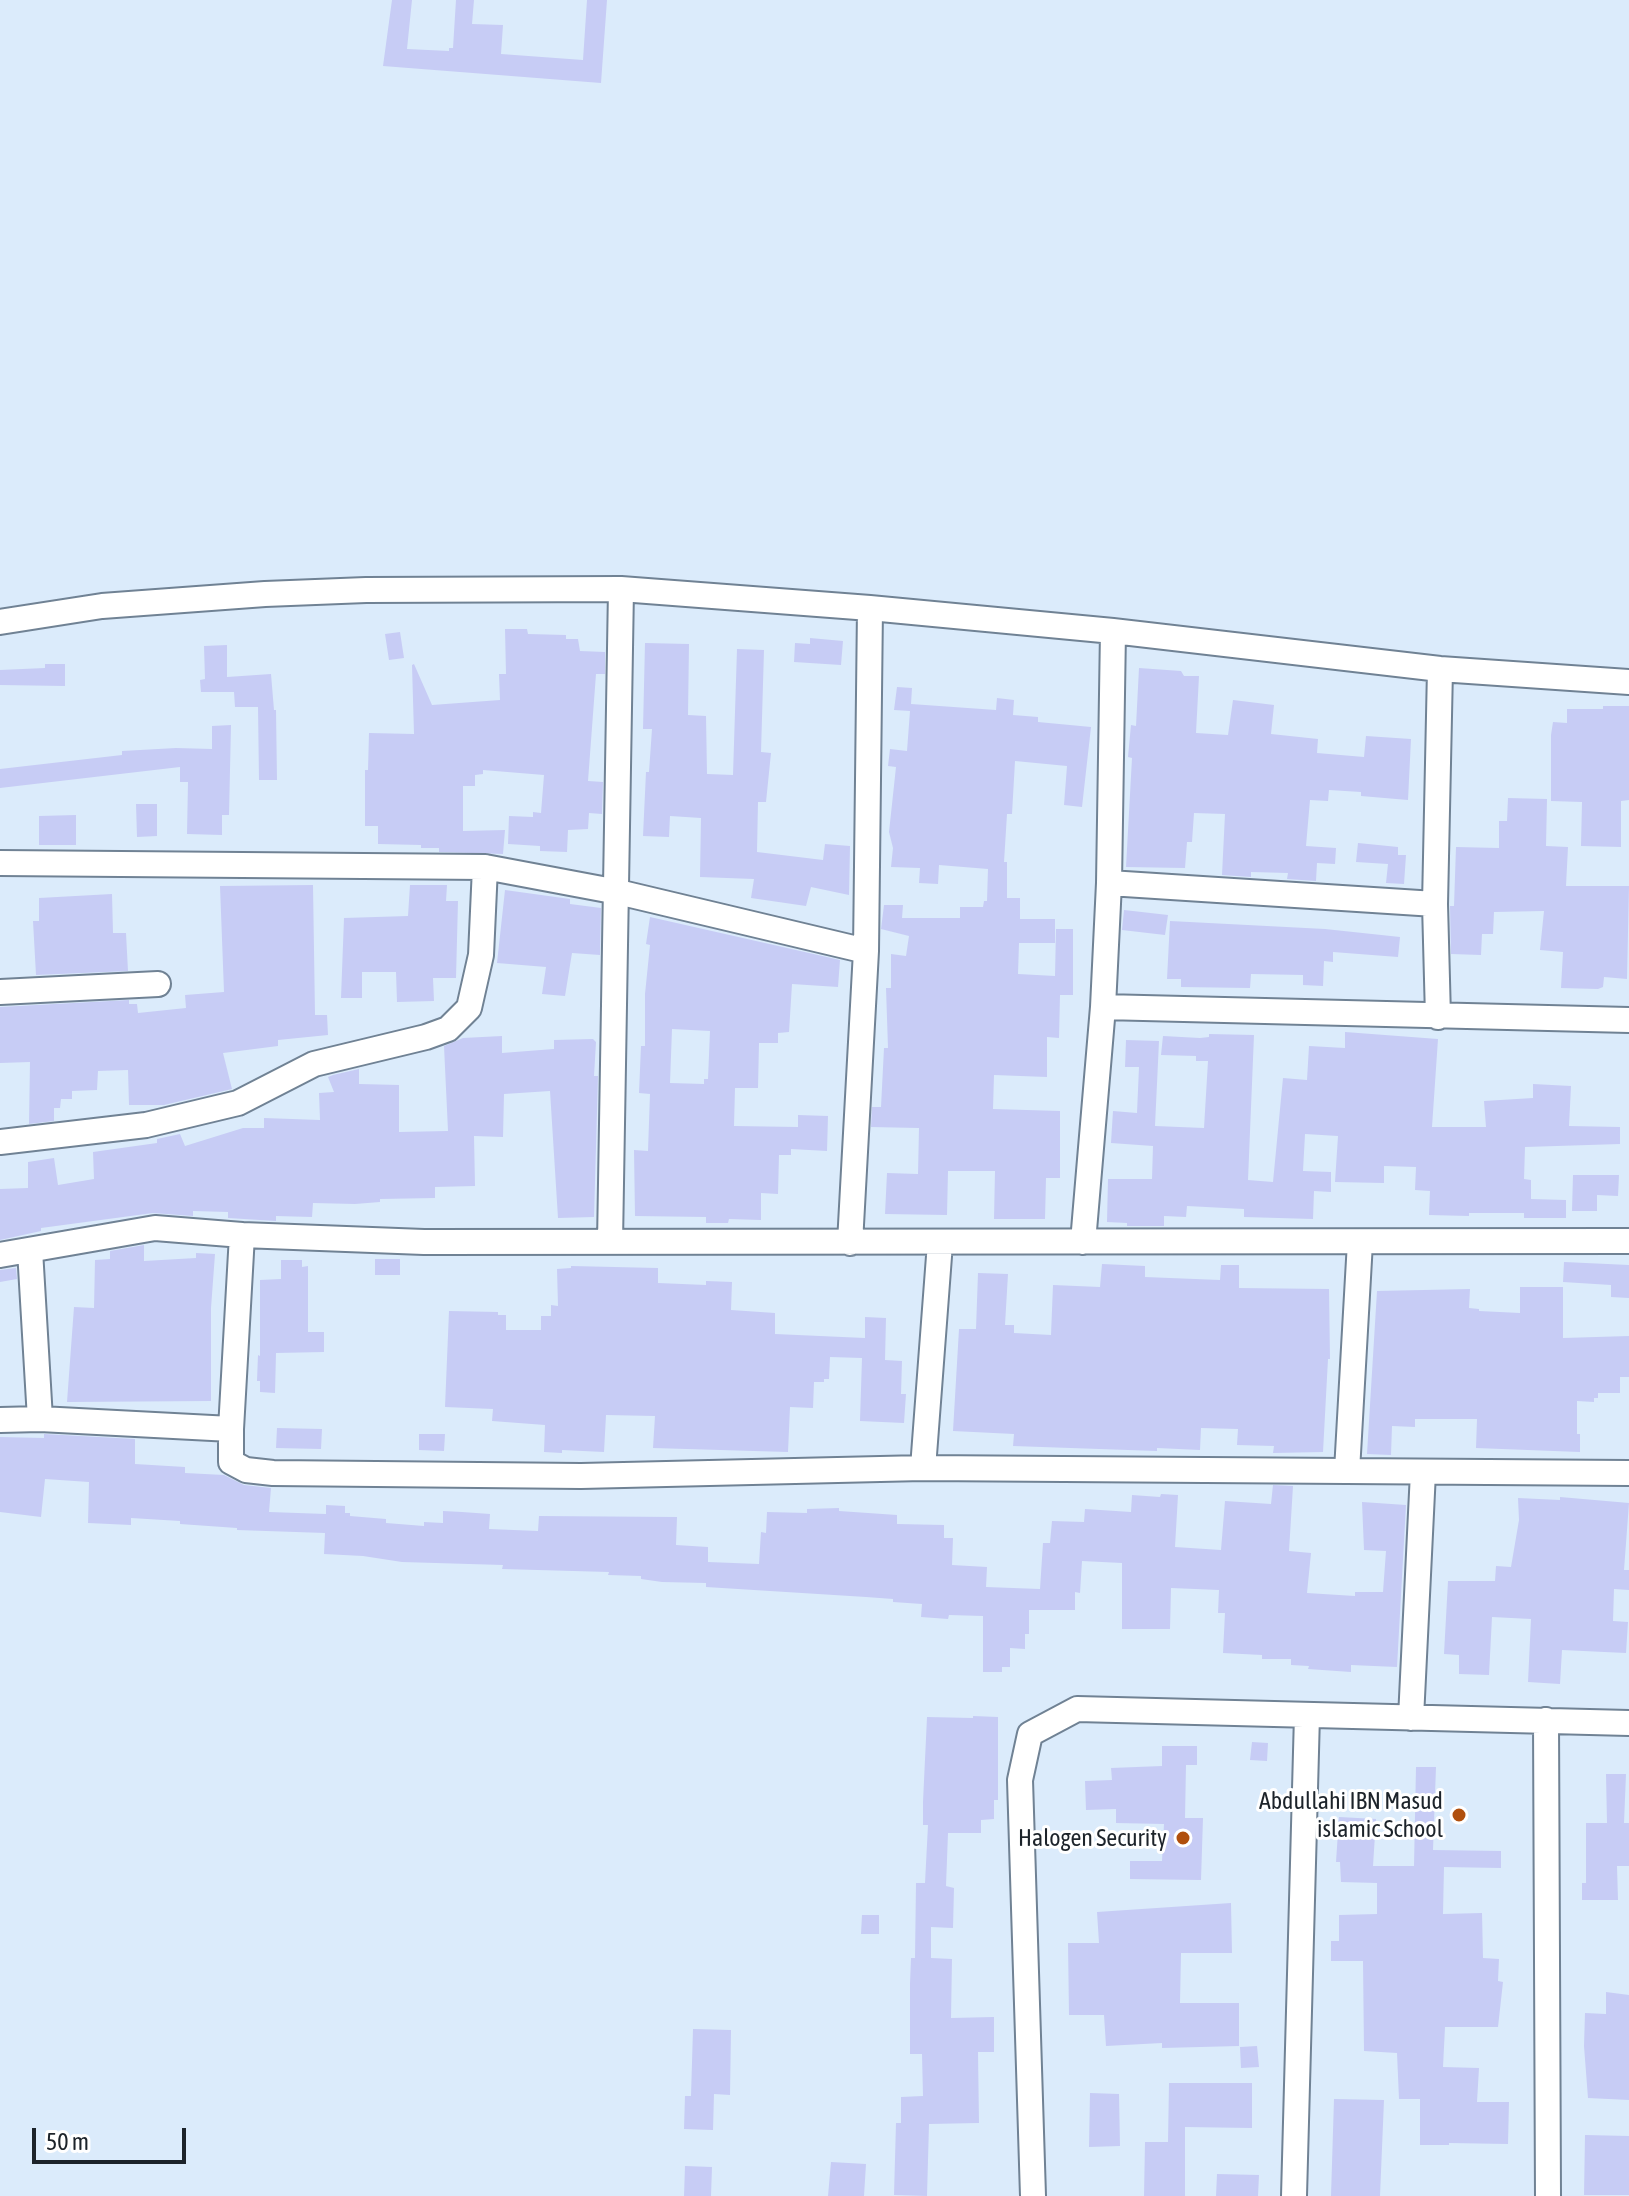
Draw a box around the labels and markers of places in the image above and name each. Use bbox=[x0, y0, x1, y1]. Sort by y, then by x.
place label: Abdullahi IBN Masud islamic School bbox=[1259, 1787, 1443, 1843]
marker: Abdullahi IBN Masud islamic School bbox=[1450, 1806, 1468, 1824]
place label: Halogen Security bbox=[1018, 1824, 1167, 1852]
marker: Halogen Security bbox=[1174, 1829, 1192, 1847]

